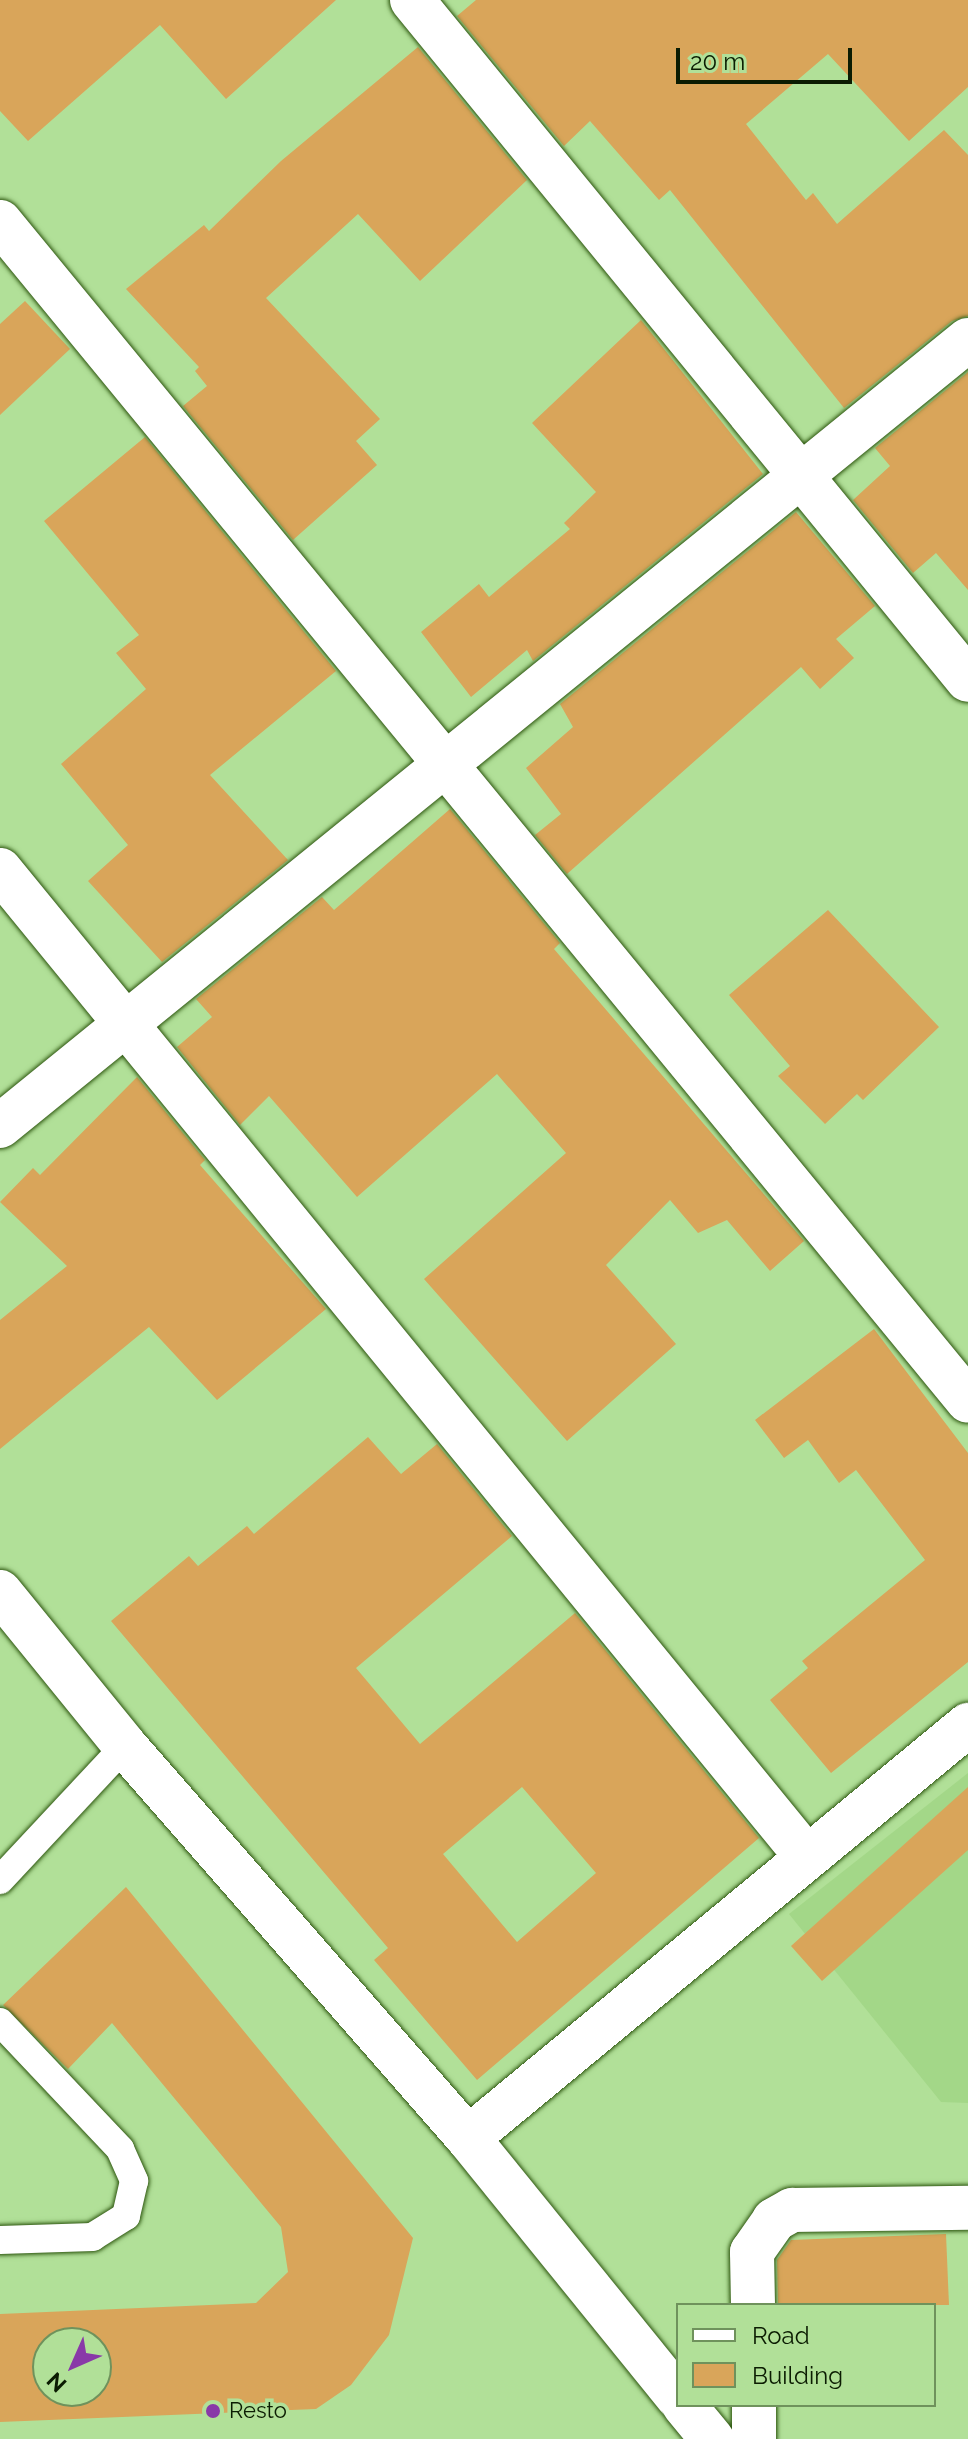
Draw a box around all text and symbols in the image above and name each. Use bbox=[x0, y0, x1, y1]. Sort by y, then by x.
scale bar bbox=[680, 32, 856, 82]
text: 20 m bbox=[690, 47, 745, 76]
legend bbox=[676, 2303, 936, 2407]
text: Road bbox=[752, 2321, 810, 2350]
north arrow bbox=[32, 2327, 112, 2407]
text: Building bbox=[752, 2361, 843, 2390]
text: N bbox=[41, 2367, 72, 2398]
place label: Resto bbox=[229, 2398, 287, 2424]
marker: Resto bbox=[204, 2402, 222, 2420]

